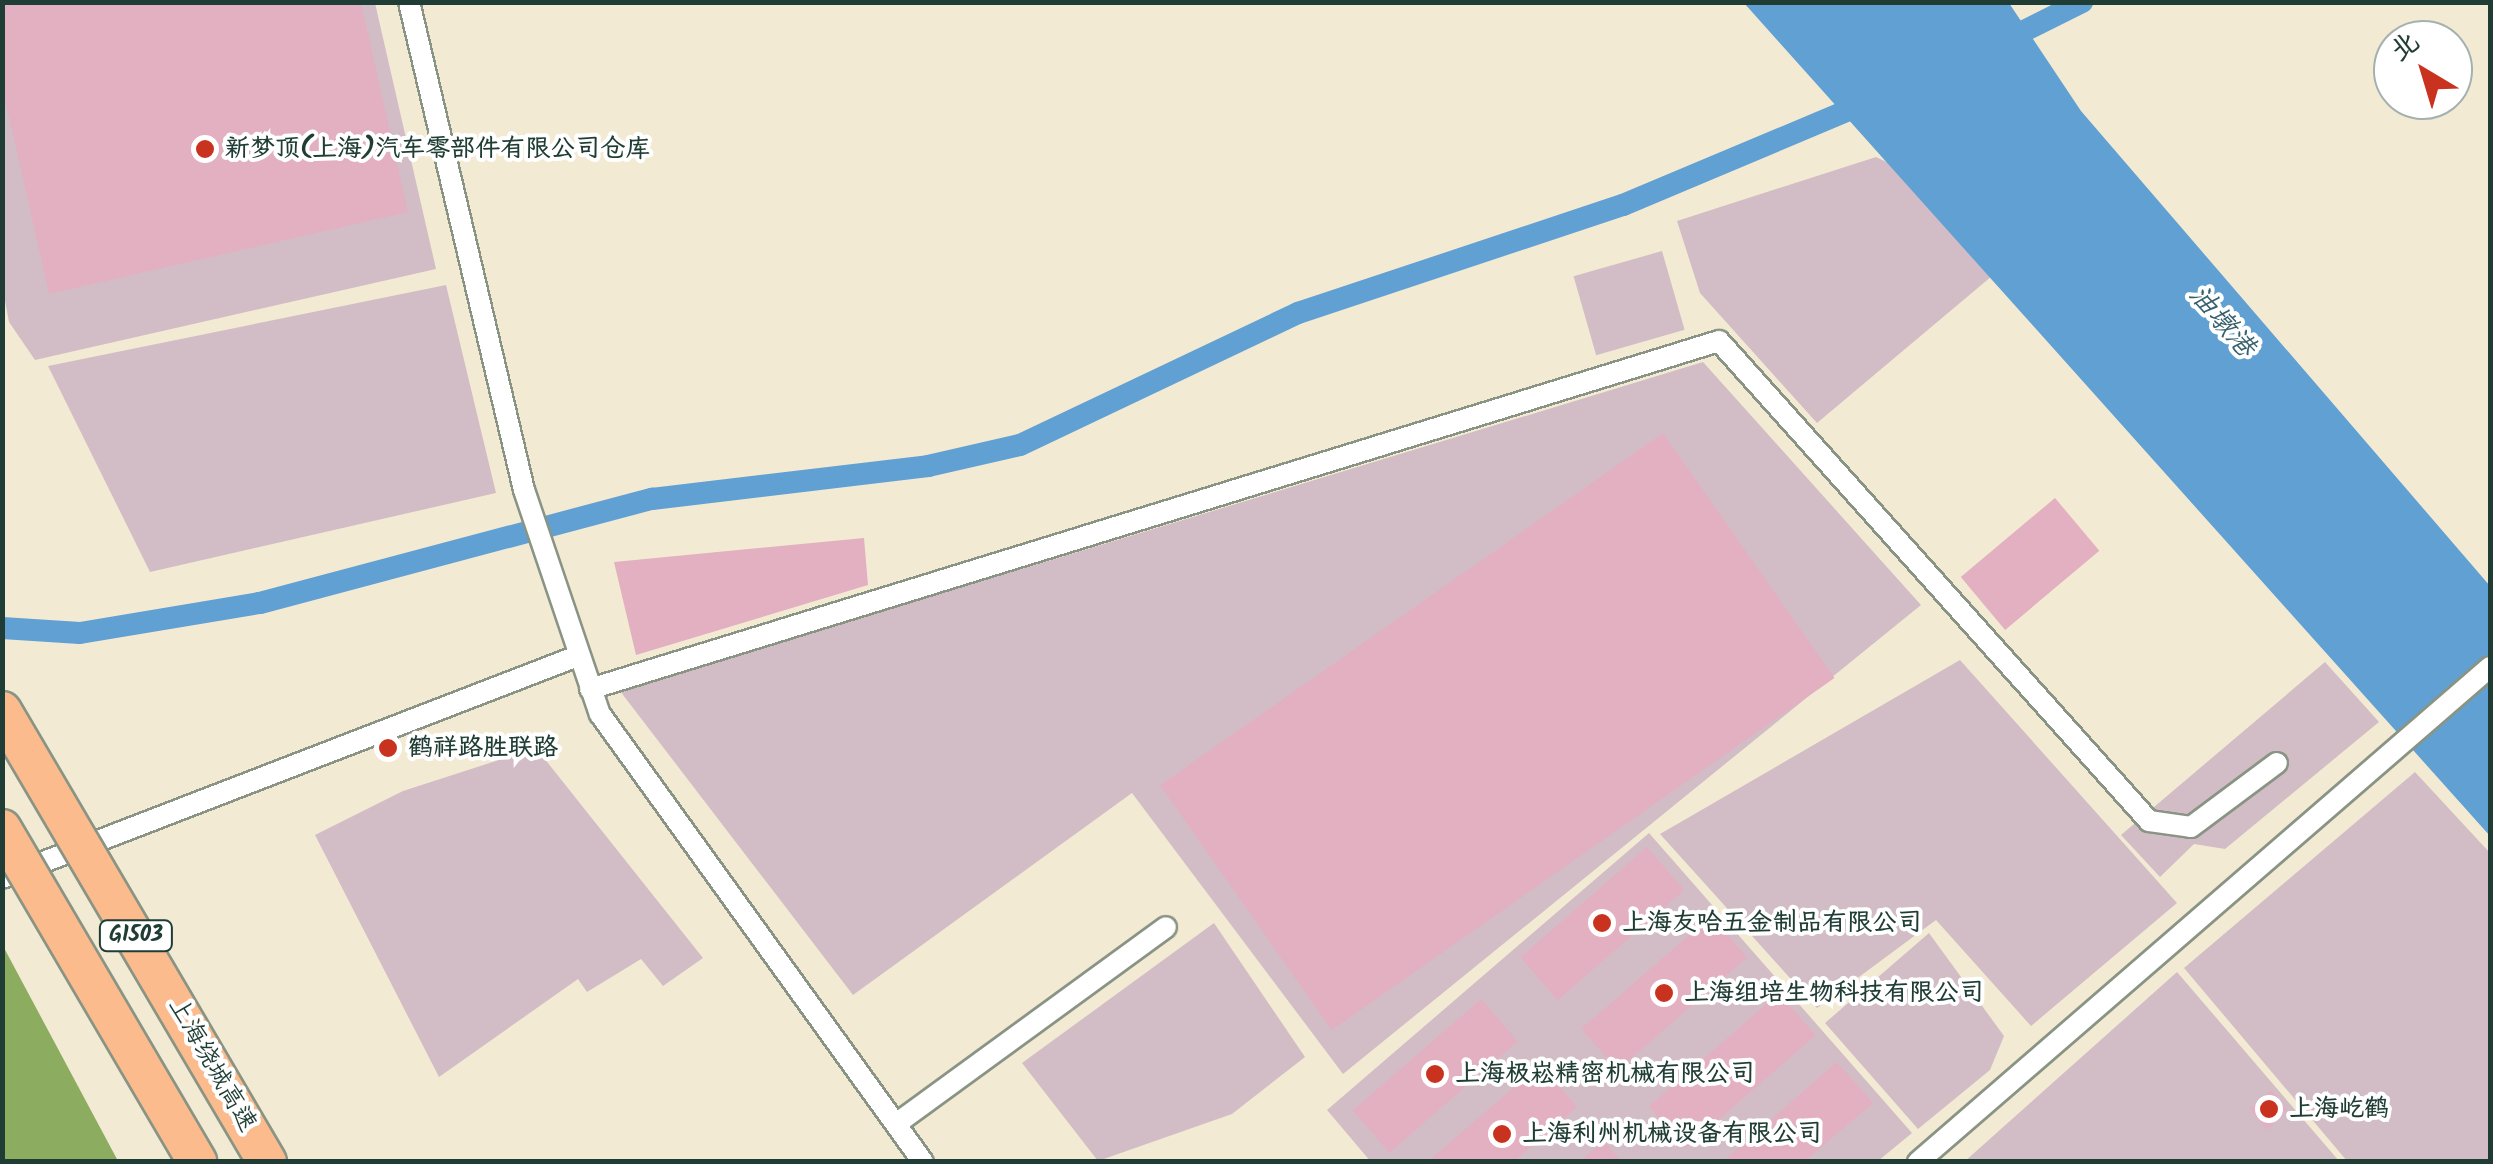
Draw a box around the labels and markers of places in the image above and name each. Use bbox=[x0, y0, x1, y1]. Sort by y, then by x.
place label: 新梦顶(上海)汽车零部件有限公司仓库 bbox=[225, 134, 650, 164]
marker: 新梦顶(上海)汽车零部件有限公司仓库 bbox=[194, 138, 216, 160]
place label: 鹤祥路胜联路 bbox=[408, 733, 558, 763]
marker: 鹤祥路胜联路 bbox=[377, 737, 399, 759]
place label: 上海友哈五金制品有限公司 bbox=[1622, 908, 1922, 938]
marker: 上海友哈五金制品有限公司 bbox=[1591, 912, 1613, 934]
place label: 上海组培生物科技有限公司 bbox=[1684, 978, 1984, 1008]
marker: 上海组培生物科技有限公司 bbox=[1653, 982, 1675, 1004]
place label: 上海极崧精密机械有限公司 bbox=[1455, 1059, 1755, 1089]
marker: 上海极崧精密机械有限公司 bbox=[1424, 1063, 1446, 1085]
place label: 上海屹鹤 bbox=[2289, 1094, 2389, 1124]
marker: 上海屹鹤 bbox=[2258, 1098, 2280, 1120]
place label: 上海利州机械设备有限公司 bbox=[1522, 1119, 1822, 1149]
marker: 上海利州机械设备有限公司 bbox=[1491, 1123, 1513, 1145]

